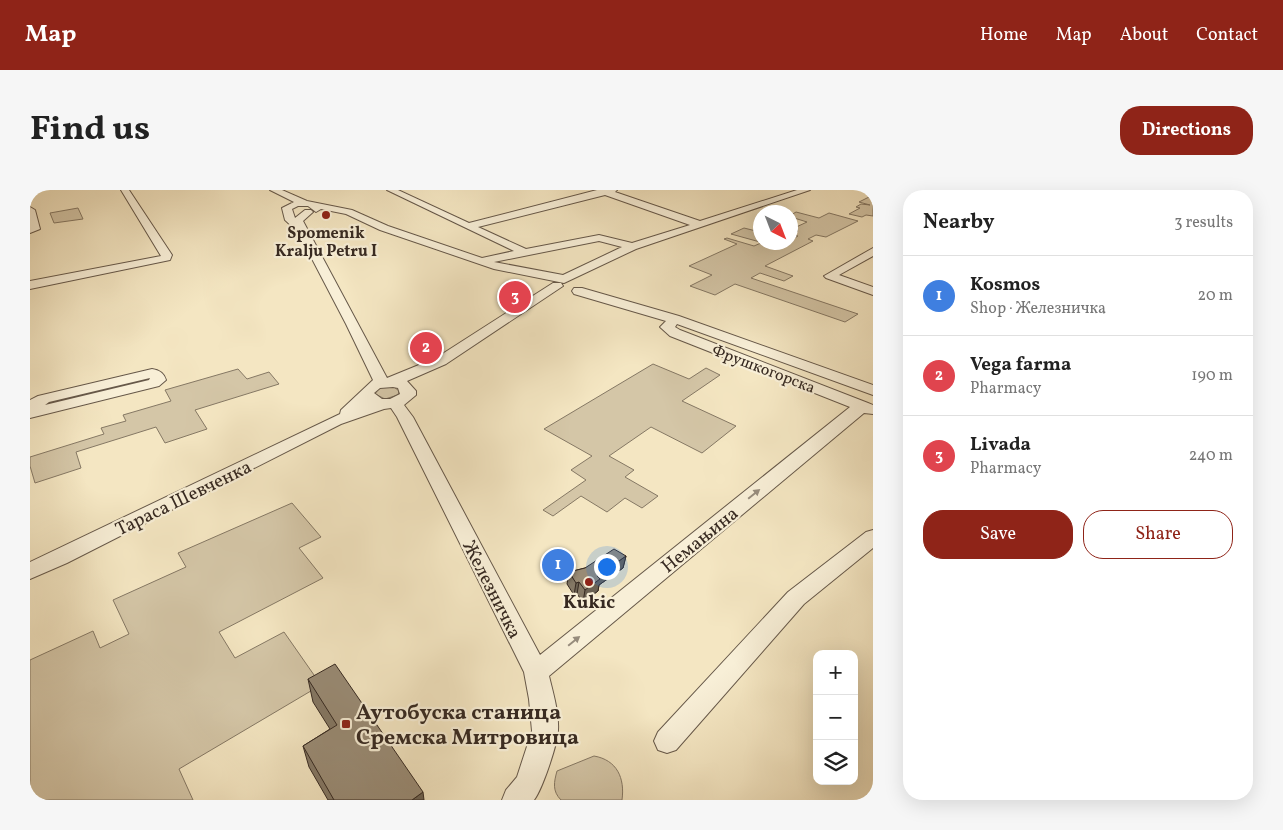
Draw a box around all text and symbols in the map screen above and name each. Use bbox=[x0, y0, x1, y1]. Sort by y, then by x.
text: Map bbox=[25, 18, 76, 52]
text: Home bbox=[980, 23, 1028, 48]
text: Map bbox=[1056, 23, 1092, 48]
text: About bbox=[1120, 23, 1168, 48]
text: Contact bbox=[1196, 23, 1258, 48]
text: Find us bbox=[30, 106, 150, 154]
button: Directions bbox=[1120, 106, 1253, 155]
north arrow bbox=[753, 205, 798, 250]
text: Nearby bbox=[923, 208, 994, 237]
marker: Spomenik Kralju Petru I bbox=[320, 209, 332, 221]
text: 3 results bbox=[1174, 212, 1233, 234]
place label: Spomenik Kralju Petru I bbox=[275, 223, 377, 263]
text: Kosmos bbox=[970, 272, 1040, 298]
pin: 3 bbox=[499, 278, 531, 316]
text: 1 bbox=[936, 285, 942, 307]
text: 20 m bbox=[1198, 285, 1233, 307]
text: Shop · Железничка bbox=[970, 298, 1106, 320]
pin: 2 bbox=[410, 329, 442, 367]
street label: Фрушкогорска bbox=[709, 340, 818, 400]
text: Vega farma bbox=[970, 352, 1071, 378]
text: 2 bbox=[935, 365, 943, 387]
text: 190 m bbox=[1191, 365, 1233, 387]
text: Pharmacy bbox=[970, 378, 1041, 400]
text: Livada bbox=[970, 432, 1031, 458]
text: 3 bbox=[935, 445, 943, 467]
text: 240 m bbox=[1189, 445, 1233, 467]
street label: Тараса Шевченка bbox=[111, 455, 256, 543]
text: Pharmacy bbox=[970, 458, 1041, 480]
one-way arrow bbox=[748, 489, 760, 500]
street label: Немањина bbox=[656, 501, 744, 580]
button: Save bbox=[923, 510, 1073, 559]
button: Share bbox=[1083, 510, 1233, 559]
street label: Железничка bbox=[455, 536, 527, 644]
pin: 1 bbox=[542, 546, 574, 584]
your location bbox=[594, 554, 620, 580]
marker: Kukic bbox=[583, 576, 595, 588]
place label: Kukic bbox=[563, 590, 615, 616]
one-way arrow bbox=[567, 636, 580, 647]
map controls bbox=[813, 650, 858, 785]
button: + bbox=[813, 650, 858, 695]
button: − bbox=[813, 695, 858, 740]
place label: Аутобуска станица Сремска Митровица bbox=[356, 698, 579, 754]
marker: Аутобуска станица Сремска Митровица bbox=[340, 718, 352, 730]
button: layers bbox=[813, 740, 858, 785]

